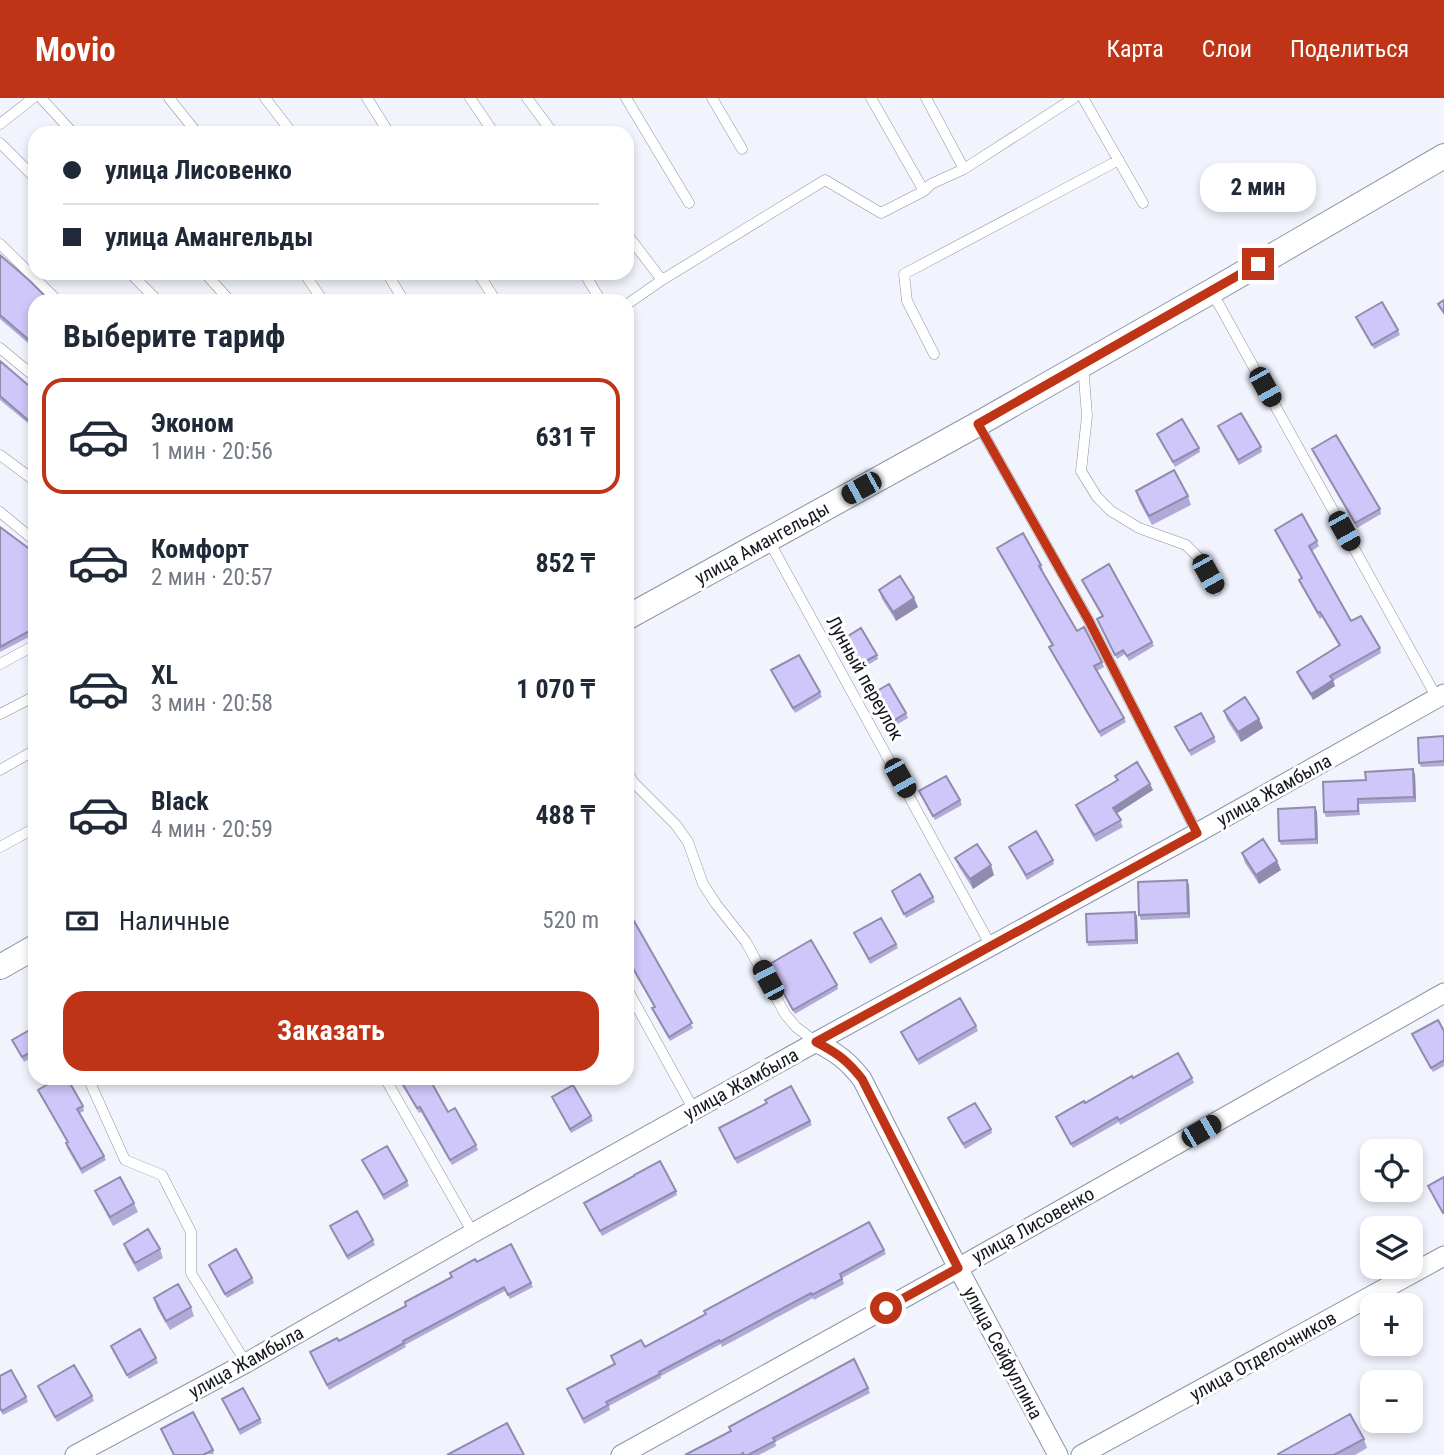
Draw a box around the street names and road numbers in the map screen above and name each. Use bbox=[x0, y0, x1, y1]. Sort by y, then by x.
street label: улица Амангельды bbox=[691, 497, 833, 589]
street label: Лунный переулок bbox=[821, 612, 909, 744]
street label: улица Жамбыла bbox=[1213, 749, 1335, 831]
street label: улица Жамбыла bbox=[680, 1043, 802, 1125]
street label: улица Лисовенко bbox=[968, 1182, 1098, 1268]
street label: улица Сейфуллина bbox=[958, 1283, 1048, 1423]
street label: улица Отделочников bbox=[1186, 1306, 1340, 1406]
street label: улица Жамбыла bbox=[185, 1321, 307, 1403]

